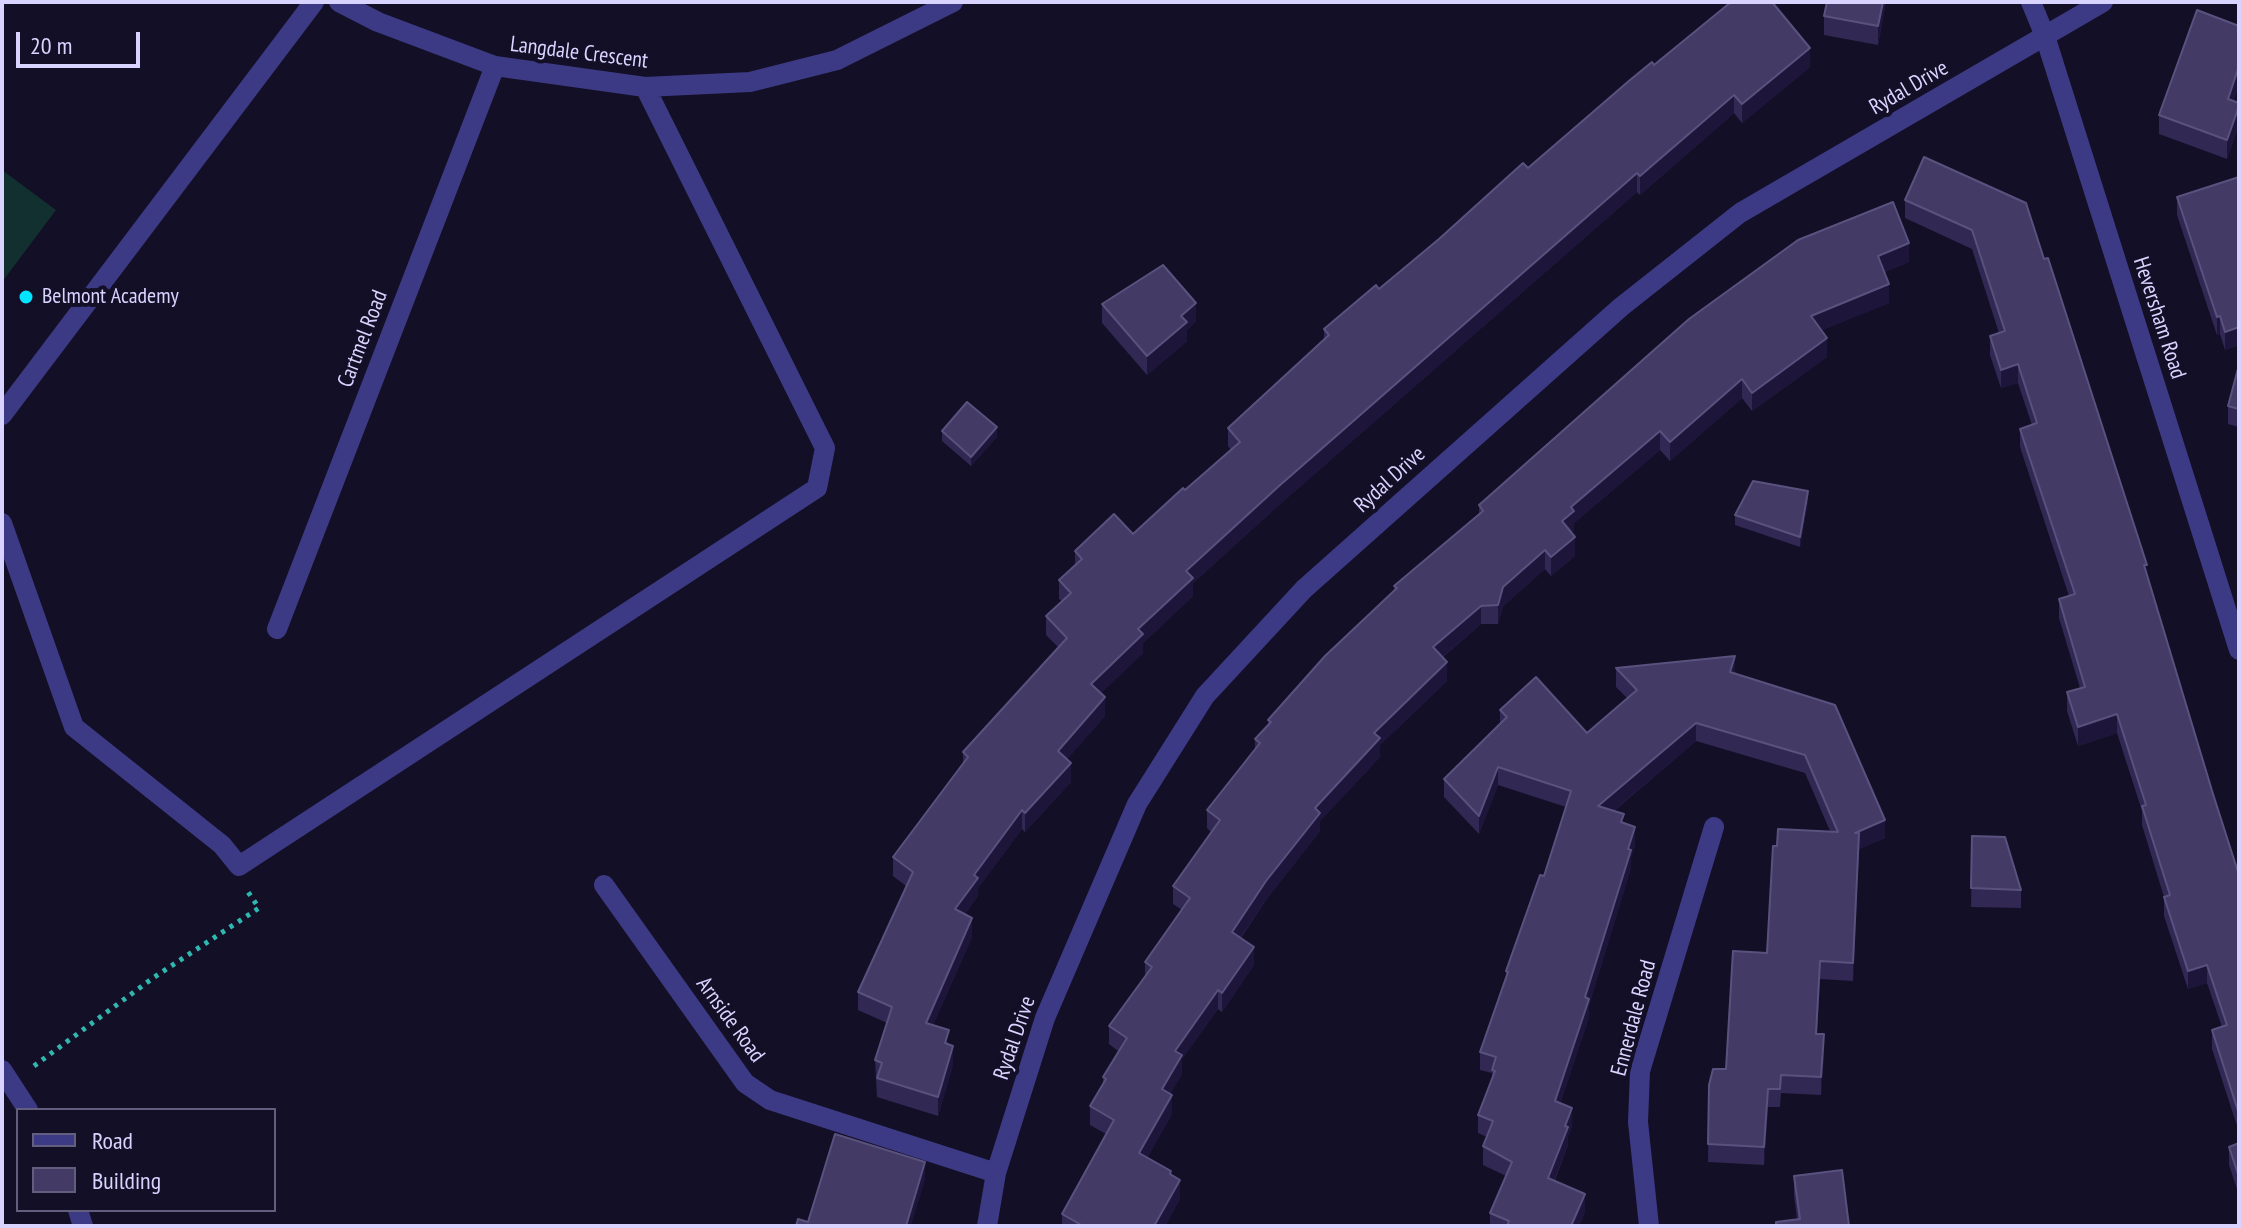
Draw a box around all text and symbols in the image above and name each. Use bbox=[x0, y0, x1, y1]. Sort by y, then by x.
scale bar bbox=[20, 16, 144, 66]
text: 20 m bbox=[30, 30, 72, 61]
street label: Langdale Crescent bbox=[509, 31, 649, 75]
street label: Rydal Drive bbox=[1865, 55, 1953, 121]
street label: Heversham Road bbox=[2127, 254, 2191, 382]
place label: Belmont Academy bbox=[42, 284, 179, 310]
street label: Cartmel Road bbox=[332, 287, 394, 391]
marker: Belmont Academy bbox=[17, 288, 35, 306]
street label: Rydal Drive bbox=[1349, 441, 1431, 519]
street label: Ennerdale Road bbox=[1606, 957, 1662, 1079]
street label: Arnside Road bbox=[690, 972, 770, 1068]
street label: Rydal Drive bbox=[988, 993, 1042, 1083]
legend bbox=[16, 1108, 276, 1212]
text: Road bbox=[92, 1125, 133, 1156]
text: Building bbox=[92, 1165, 161, 1196]

